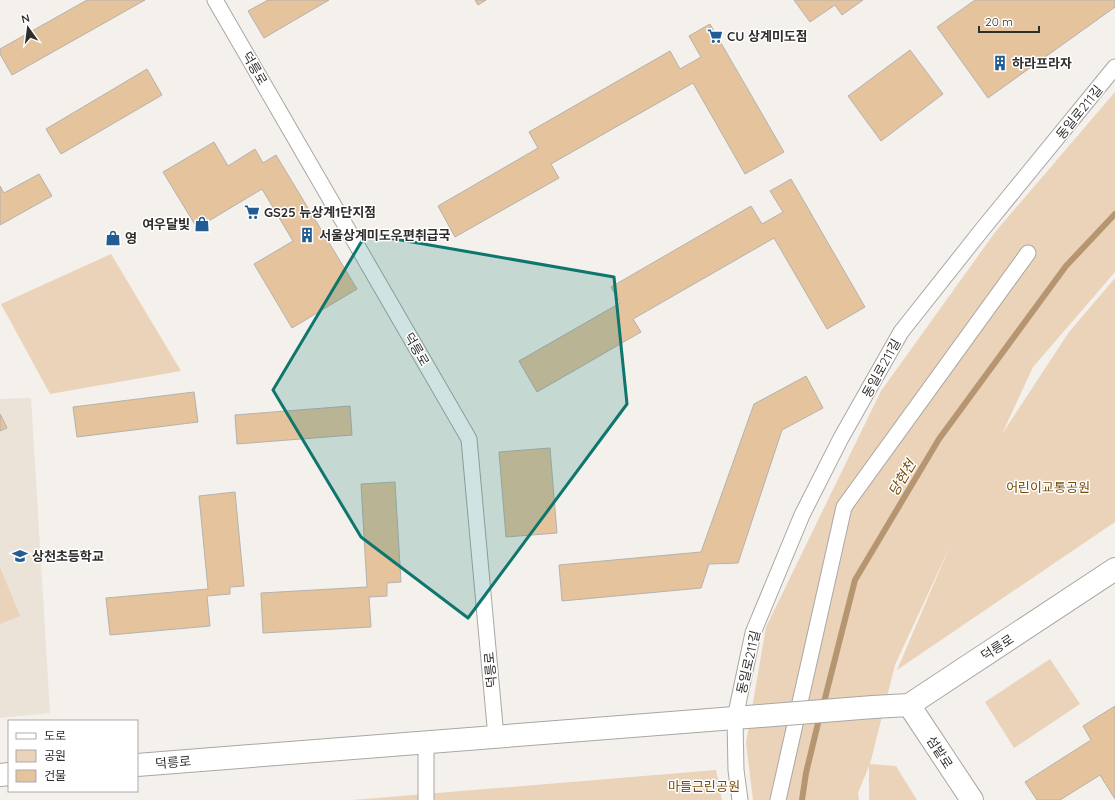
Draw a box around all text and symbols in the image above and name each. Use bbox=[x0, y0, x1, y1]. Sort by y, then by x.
north arrow bbox=[8, 8, 48, 48]
scale bar bbox=[979, 8, 1039, 34]
text: N bbox=[20, 11, 31, 26]
text: 20 m bbox=[985, 14, 1013, 29]
supermarket icon: CU 상계미도점 bbox=[706, 27, 724, 45]
place label: CU 상계미도점 bbox=[727, 28, 808, 44]
street label: 덕릉로 bbox=[239, 48, 271, 88]
building icon: 하라프라자 bbox=[991, 54, 1009, 72]
place label: 하라프라자 bbox=[1012, 55, 1072, 71]
street label: 동일로211길 bbox=[1052, 82, 1106, 142]
supermarket icon: GS25 뉴상계1단지점 bbox=[243, 203, 261, 221]
place label: GS25 뉴상계1단지점 bbox=[264, 204, 376, 220]
shop icon: 여우달빛 bbox=[193, 215, 211, 233]
place label: 여우달빛 bbox=[142, 216, 190, 232]
building icon: 서울상계미도우편취급국 bbox=[298, 226, 316, 244]
place label: 서울상계미도우편취급국 bbox=[319, 227, 451, 243]
shop icon: 영 bbox=[104, 229, 122, 247]
place label: 영 bbox=[125, 230, 137, 246]
street label: 덕릉로 bbox=[401, 329, 433, 369]
street label: 동일로211길 bbox=[858, 336, 904, 400]
water label: 당현천 bbox=[884, 456, 920, 499]
park label: 어린이교통공원 bbox=[1006, 479, 1090, 495]
school or university icon: 상천초등학교 bbox=[11, 547, 29, 565]
place label: 상천초등학교 bbox=[32, 548, 104, 564]
street label: 동일로211길 bbox=[733, 629, 763, 695]
street label: 덕릉로 bbox=[978, 631, 1016, 663]
street label: 덕릉로 bbox=[480, 651, 500, 689]
legend bbox=[8, 720, 138, 792]
text: 도로 bbox=[44, 728, 66, 743]
street label: 섬밭로 bbox=[924, 733, 956, 771]
text: 공원 bbox=[44, 748, 66, 763]
street label: 덕릉로 bbox=[154, 752, 192, 772]
text: 건물 bbox=[44, 768, 66, 783]
park label: 마들근린공원 bbox=[668, 778, 740, 794]

